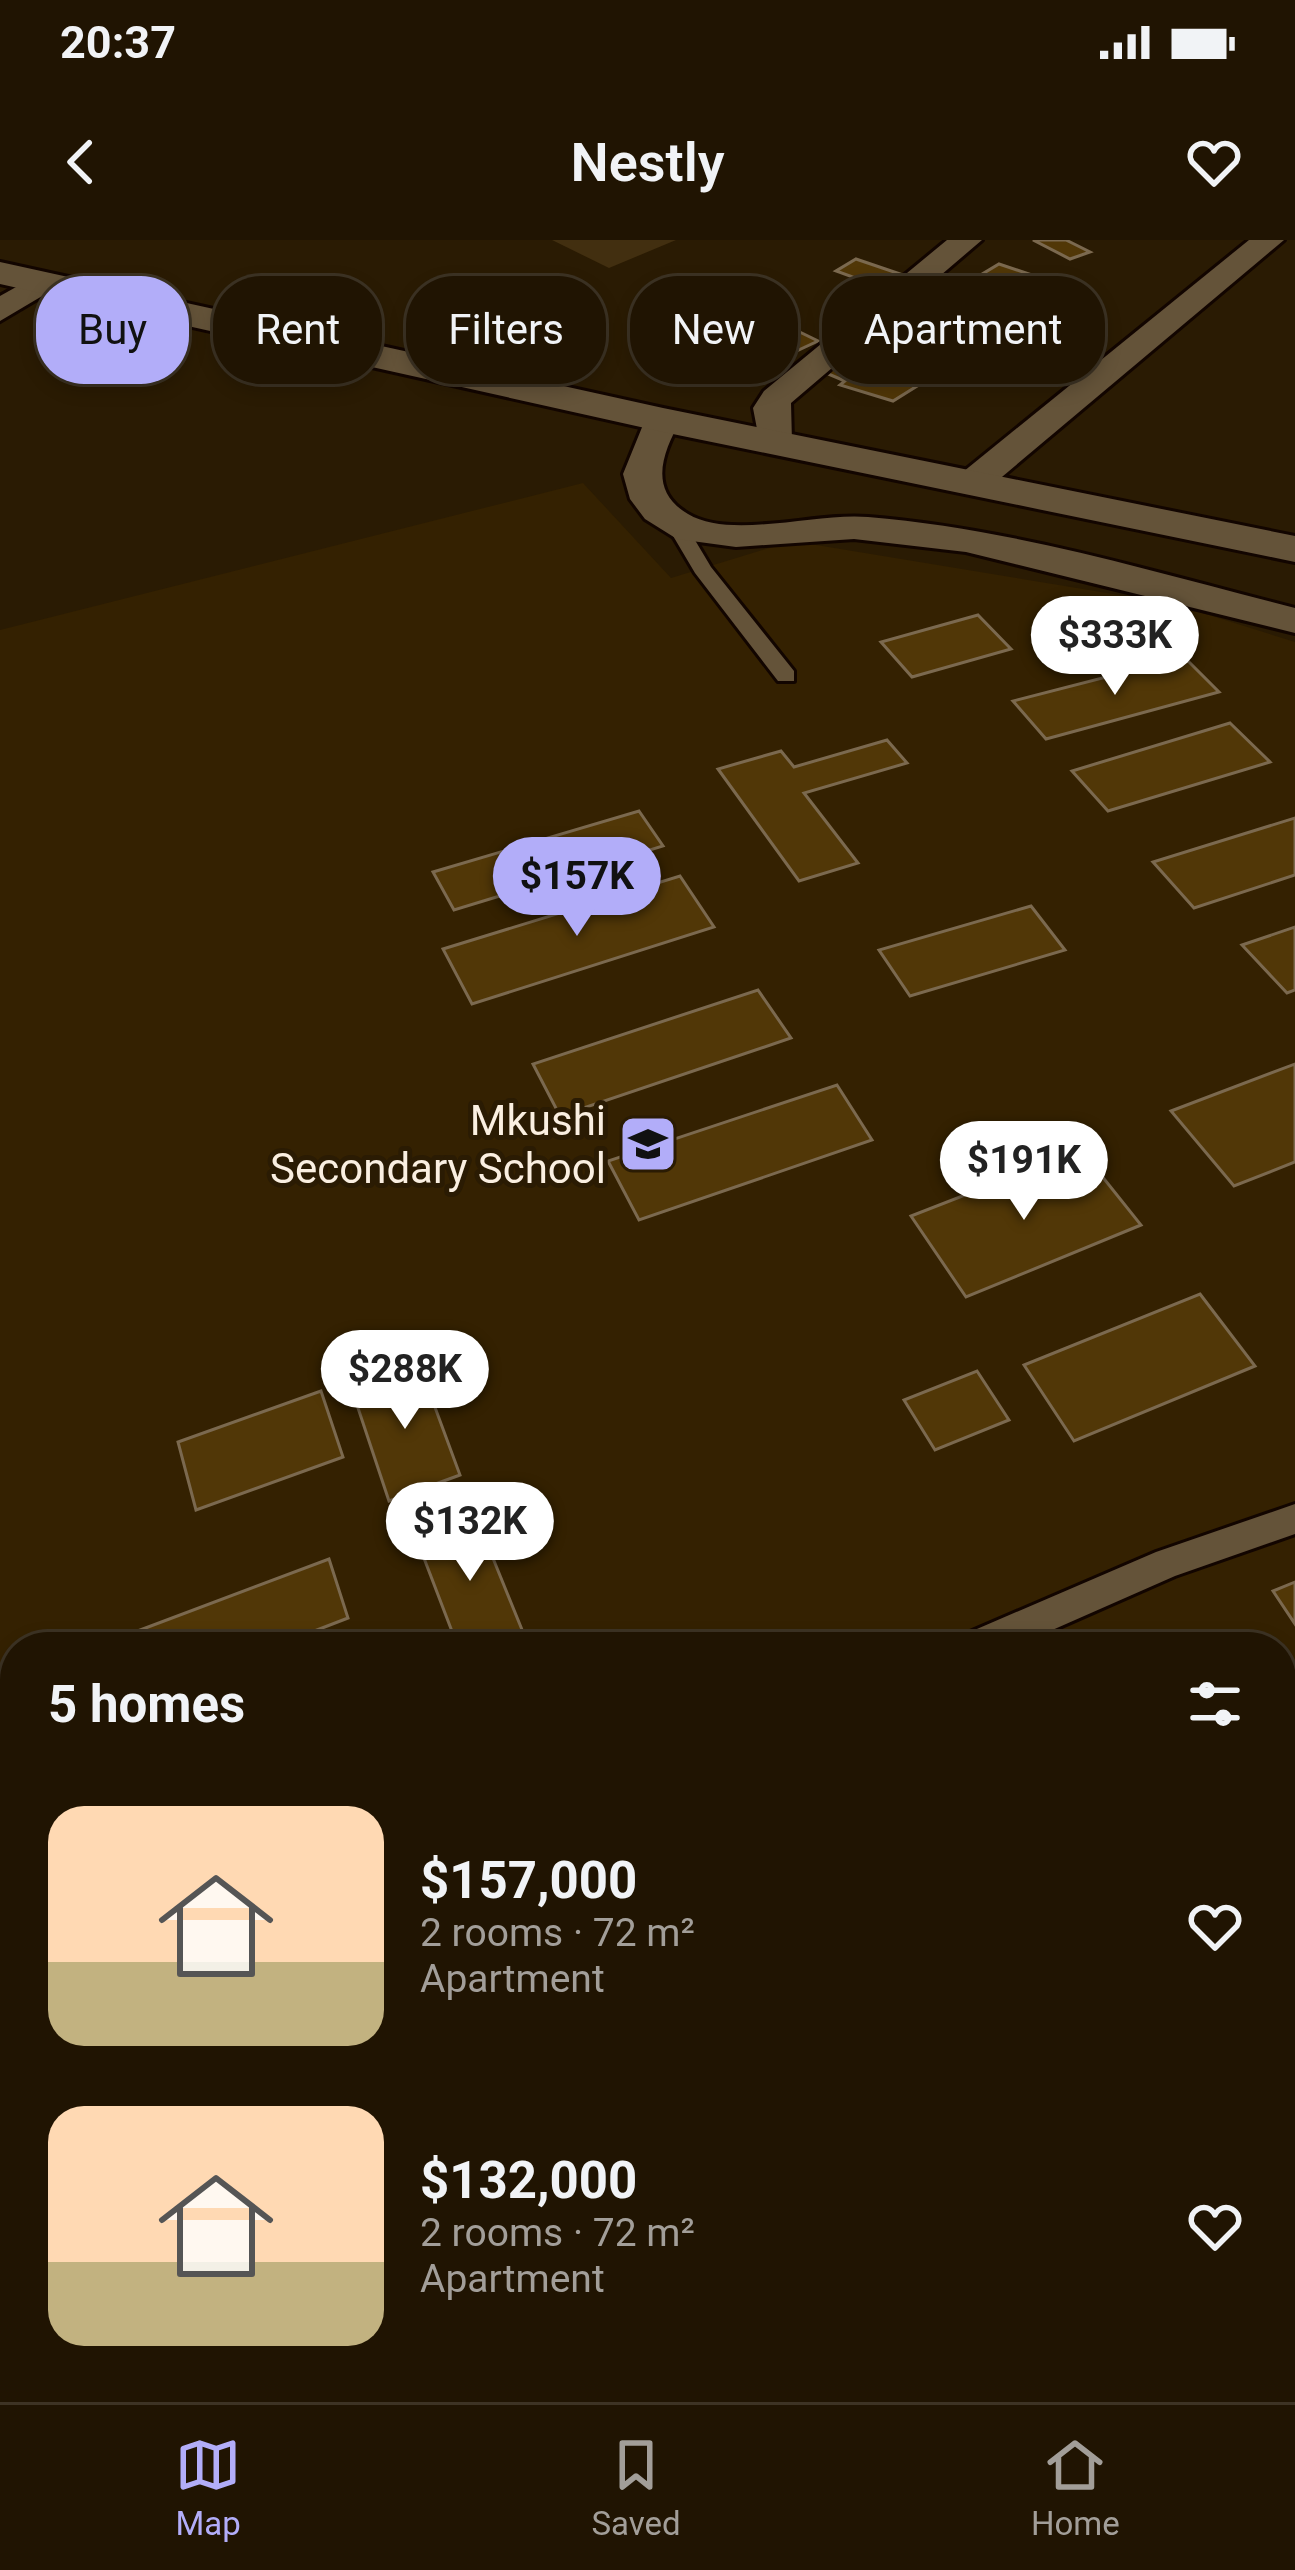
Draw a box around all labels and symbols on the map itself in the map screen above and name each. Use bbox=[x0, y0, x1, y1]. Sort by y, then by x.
pin: $333K bbox=[1031, 596, 1199, 698]
pin: $157K bbox=[493, 837, 661, 939]
place label: Mkushi Secondary School bbox=[270, 1096, 606, 1193]
school or university icon: Mkushi Secondary School bbox=[617, 1113, 679, 1175]
pin: $191K bbox=[940, 1121, 1108, 1223]
pin: $288K bbox=[321, 1330, 489, 1432]
pin: $132K bbox=[386, 1482, 554, 1584]

